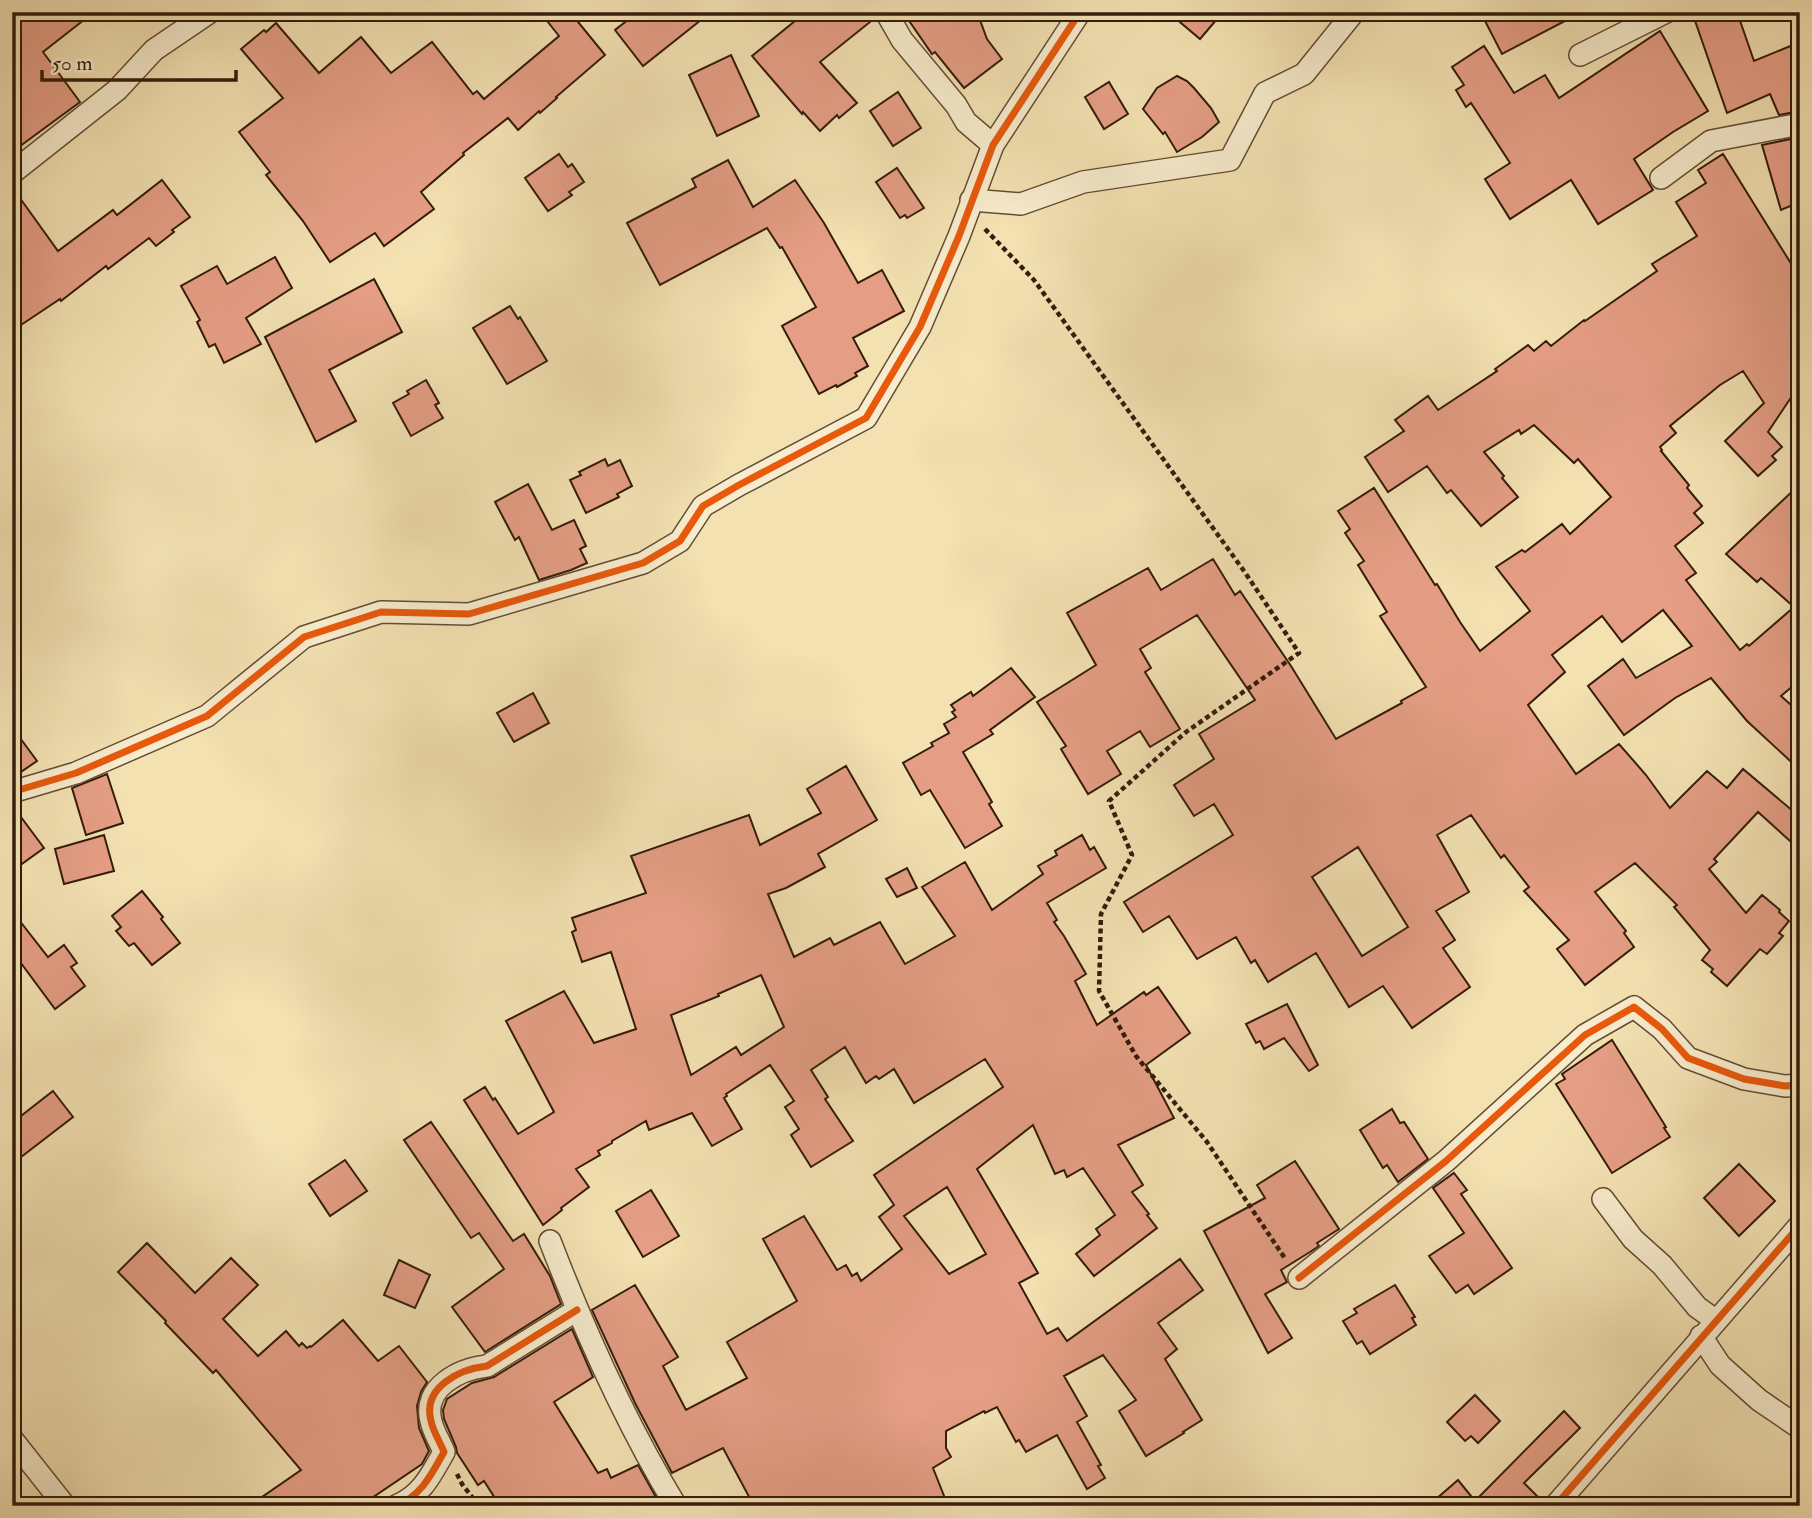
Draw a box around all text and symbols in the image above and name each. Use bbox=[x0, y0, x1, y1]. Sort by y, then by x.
scale bar bbox=[42, 38, 236, 82]
text: 50 m bbox=[52, 50, 93, 77]

